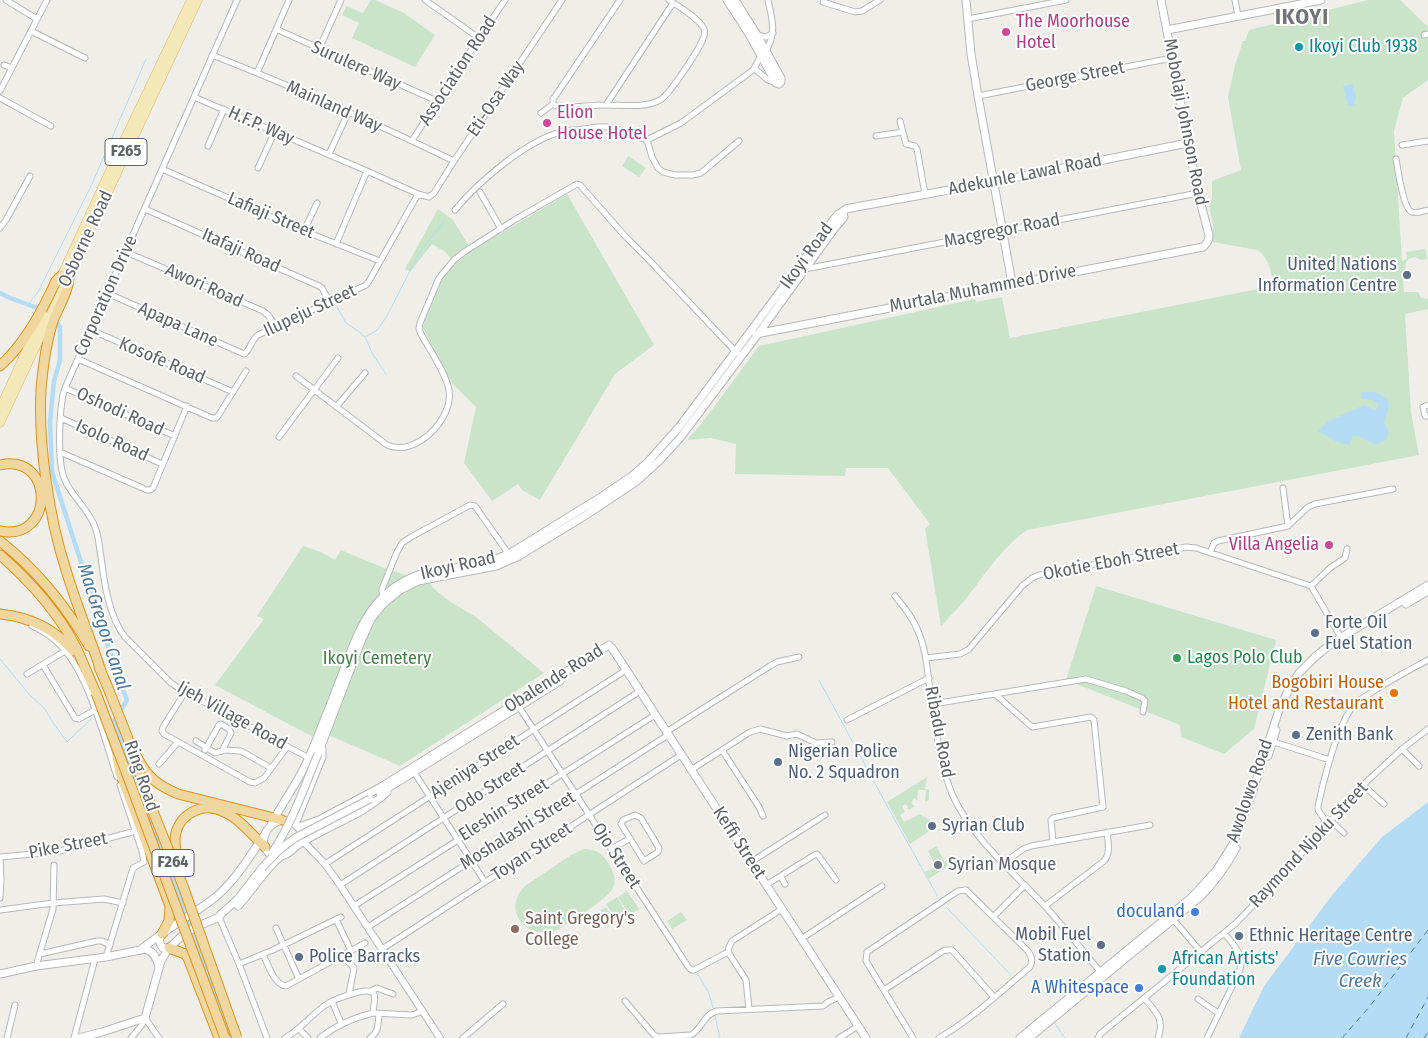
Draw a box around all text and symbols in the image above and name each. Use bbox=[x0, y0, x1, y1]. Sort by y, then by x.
district label: IKOYI bbox=[1274, 5, 1330, 31]
place label: The Moorhouse Hotel bbox=[1016, 11, 1130, 54]
street label: Association Road bbox=[415, 12, 501, 130]
marker: The Moorhouse Hotel bbox=[1000, 26, 1012, 38]
place label: Ikoyi Club 1938 bbox=[1309, 36, 1418, 58]
street label: Surulere Way bbox=[308, 37, 404, 95]
street label: Mobolaji Johnson Road bbox=[1158, 37, 1212, 207]
marker: Ikoyi Club 1938 bbox=[1293, 41, 1305, 53]
street label: Eti-Osa Way bbox=[463, 57, 529, 141]
street label: George Street bbox=[1024, 57, 1126, 97]
street label: Mainland Way bbox=[283, 76, 385, 138]
street label: H.F.P. Way bbox=[225, 102, 297, 150]
place label: Elion House Hotel bbox=[557, 102, 647, 144]
marker: Elion House Hotel bbox=[541, 117, 553, 129]
road number: F265 bbox=[105, 138, 147, 166]
street label: Adekunle Lawal Road bbox=[946, 150, 1104, 200]
street label: Osborne Road bbox=[54, 187, 118, 291]
street label: Lafiaji Street bbox=[224, 188, 318, 244]
street label: Macgregor Road bbox=[942, 209, 1062, 253]
street label: Ikoyi Road bbox=[776, 219, 838, 293]
street label: Itafaji Road bbox=[198, 224, 284, 278]
street label: Corporation Drive bbox=[70, 232, 142, 360]
place label: United Nations Information Centre bbox=[1258, 254, 1397, 296]
street label: Awori Road bbox=[162, 259, 246, 313]
street label: Murtala Muhammed Drive bbox=[888, 260, 1078, 318]
marker: United Nations Information Centre bbox=[1401, 269, 1413, 281]
street label: Ilupeju Street bbox=[260, 280, 360, 342]
street label: Apapa Lane bbox=[135, 298, 221, 352]
street label: Kosofe Road bbox=[116, 333, 208, 389]
street label: Oshodi Road bbox=[73, 383, 167, 441]
street label: Isolo Road bbox=[72, 415, 152, 467]
place label: Villa Angelia bbox=[1229, 534, 1319, 556]
street label: Okotie Eboh Street bbox=[1041, 538, 1181, 586]
marker: Villa Angelia bbox=[1323, 539, 1335, 551]
street label: Ikoyi Road bbox=[418, 547, 498, 585]
water label: MacGregor Canal bbox=[72, 561, 134, 693]
place label: Forte Oil Fuel Station bbox=[1325, 612, 1412, 654]
marker: Forte Oil Fuel Station bbox=[1309, 627, 1321, 639]
street label: Obalende Road bbox=[501, 640, 607, 718]
place label: Lagos Polo Club bbox=[1187, 647, 1302, 669]
park label: Ikoyi Cemetery bbox=[323, 648, 431, 670]
marker: Lagos Polo Club bbox=[1171, 652, 1183, 664]
place label: Bogobiri House Hotel and Restaurant bbox=[1228, 672, 1384, 714]
street label: Ijeh Village Road bbox=[173, 677, 291, 755]
street label: Ribadu Road bbox=[920, 684, 958, 780]
marker: Bogobiri House Hotel and Restaurant bbox=[1388, 687, 1400, 699]
place label: Zenith Bank bbox=[1306, 724, 1393, 746]
marker: Zenith Bank bbox=[1290, 729, 1302, 741]
street label: Ajeniya Street bbox=[426, 730, 524, 804]
street label: Awolowo Road bbox=[1222, 737, 1278, 845]
street label: Ring Road bbox=[119, 738, 163, 814]
place label: Nigerian Police No. 2 Squadron bbox=[788, 741, 900, 784]
marker: Nigerian Police No. 2 Squadron bbox=[772, 756, 784, 768]
street label: Odo Street bbox=[451, 757, 529, 819]
street label: Eleshin Street bbox=[455, 774, 553, 846]
street label: Raymond Njoku Street bbox=[1245, 778, 1373, 912]
street label: Moshalashi Street bbox=[456, 787, 580, 875]
street label: Keffi Street bbox=[708, 803, 770, 883]
place label: Syrian Club bbox=[942, 815, 1025, 837]
street label: Toyan Street bbox=[488, 818, 576, 886]
street label: Ojo Street bbox=[587, 819, 645, 893]
marker: Syrian Club bbox=[926, 820, 938, 832]
street label: Pike Street bbox=[27, 828, 109, 864]
road number: F264 bbox=[152, 850, 194, 876]
place label: Syrian Mosque bbox=[948, 854, 1056, 876]
marker: Syrian Mosque bbox=[932, 859, 944, 871]
place label: doculand bbox=[1116, 901, 1185, 923]
marker: doculand bbox=[1189, 906, 1201, 918]
place label: Saint Gregory's College bbox=[525, 908, 635, 951]
marker: Saint Gregory's College bbox=[509, 923, 521, 935]
place label: Mobil Fuel Station bbox=[1015, 924, 1091, 966]
place label: Ethnic Heritage Centre bbox=[1249, 925, 1413, 947]
marker: Ethnic Heritage Centre bbox=[1233, 930, 1245, 942]
marker: Mobil Fuel Station bbox=[1095, 939, 1107, 951]
place label: Police Barracks bbox=[309, 946, 420, 968]
place label: African Artists' Foundation bbox=[1172, 948, 1279, 991]
water label: Five Cowries Creek bbox=[1313, 949, 1407, 993]
marker: Police Barracks bbox=[293, 951, 305, 963]
marker: African Artists' Foundation bbox=[1156, 963, 1168, 975]
place label: A Whitespace bbox=[1031, 977, 1129, 999]
marker: A Whitespace bbox=[1133, 982, 1145, 994]

